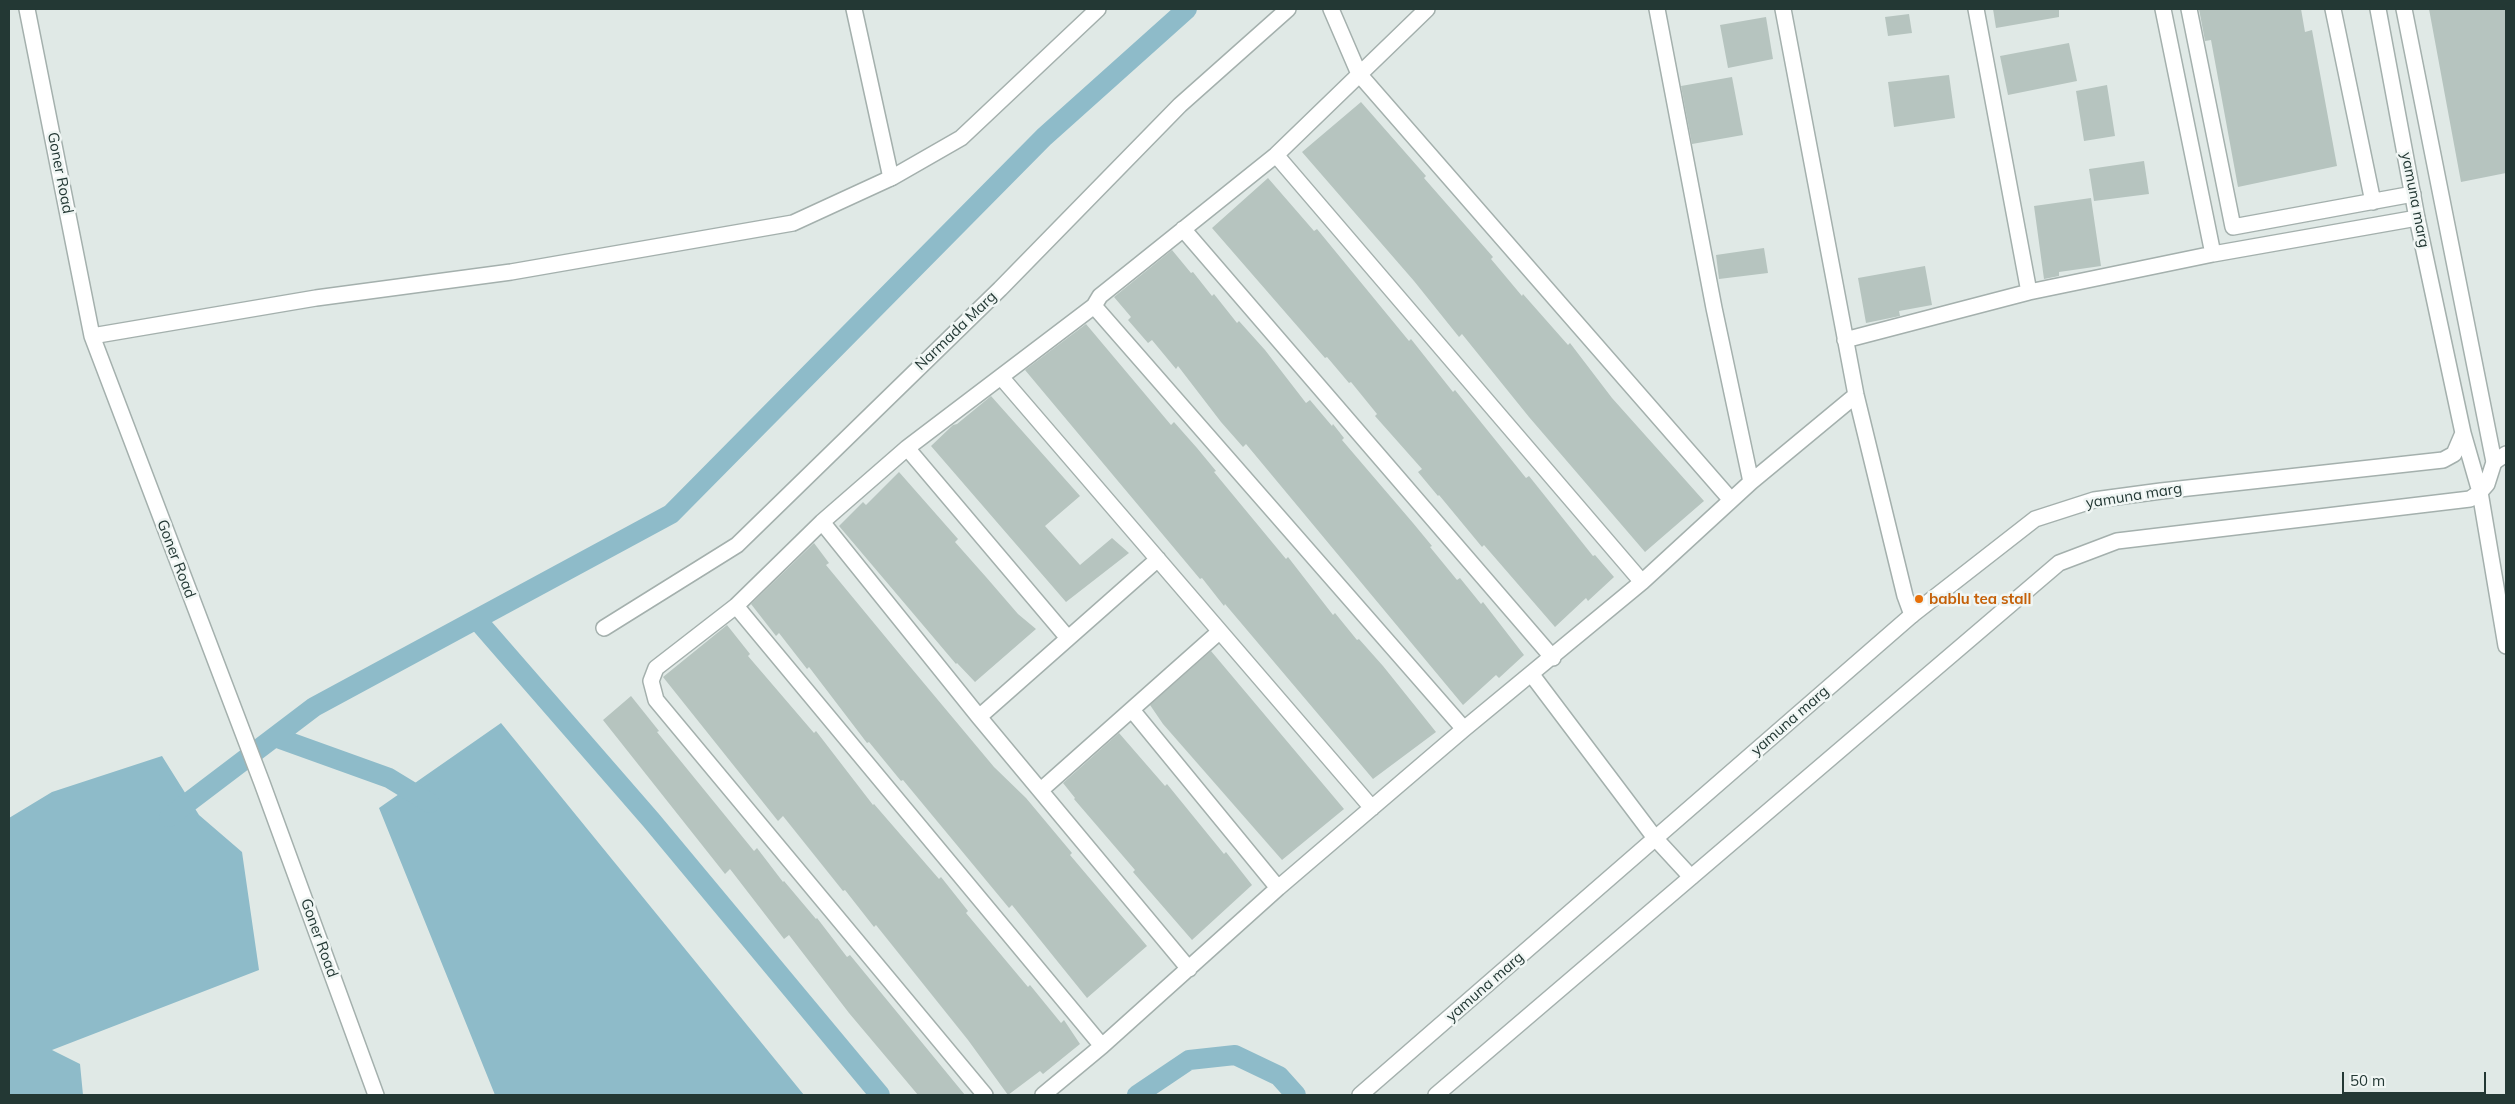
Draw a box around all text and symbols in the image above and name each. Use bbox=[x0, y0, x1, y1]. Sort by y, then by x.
street label: Goner Road bbox=[43, 131, 77, 215]
street label: yamuna marg bbox=[2397, 151, 2433, 249]
street label: Narmada Marg bbox=[912, 288, 1000, 374]
street label: yamuna marg bbox=[2085, 480, 2183, 512]
street label: Goner Road bbox=[153, 517, 199, 601]
place label: bablu tea stall bbox=[1929, 590, 2031, 608]
marker: bablu tea stall bbox=[1913, 593, 1925, 605]
street label: yamuna marg bbox=[1748, 682, 1832, 760]
street label: Goner Road bbox=[296, 896, 342, 980]
street label: yamuna marg bbox=[1443, 948, 1527, 1026]
scale bar bbox=[2345, 1062, 2489, 1094]
text: 50 m bbox=[2350, 1071, 2385, 1090]

